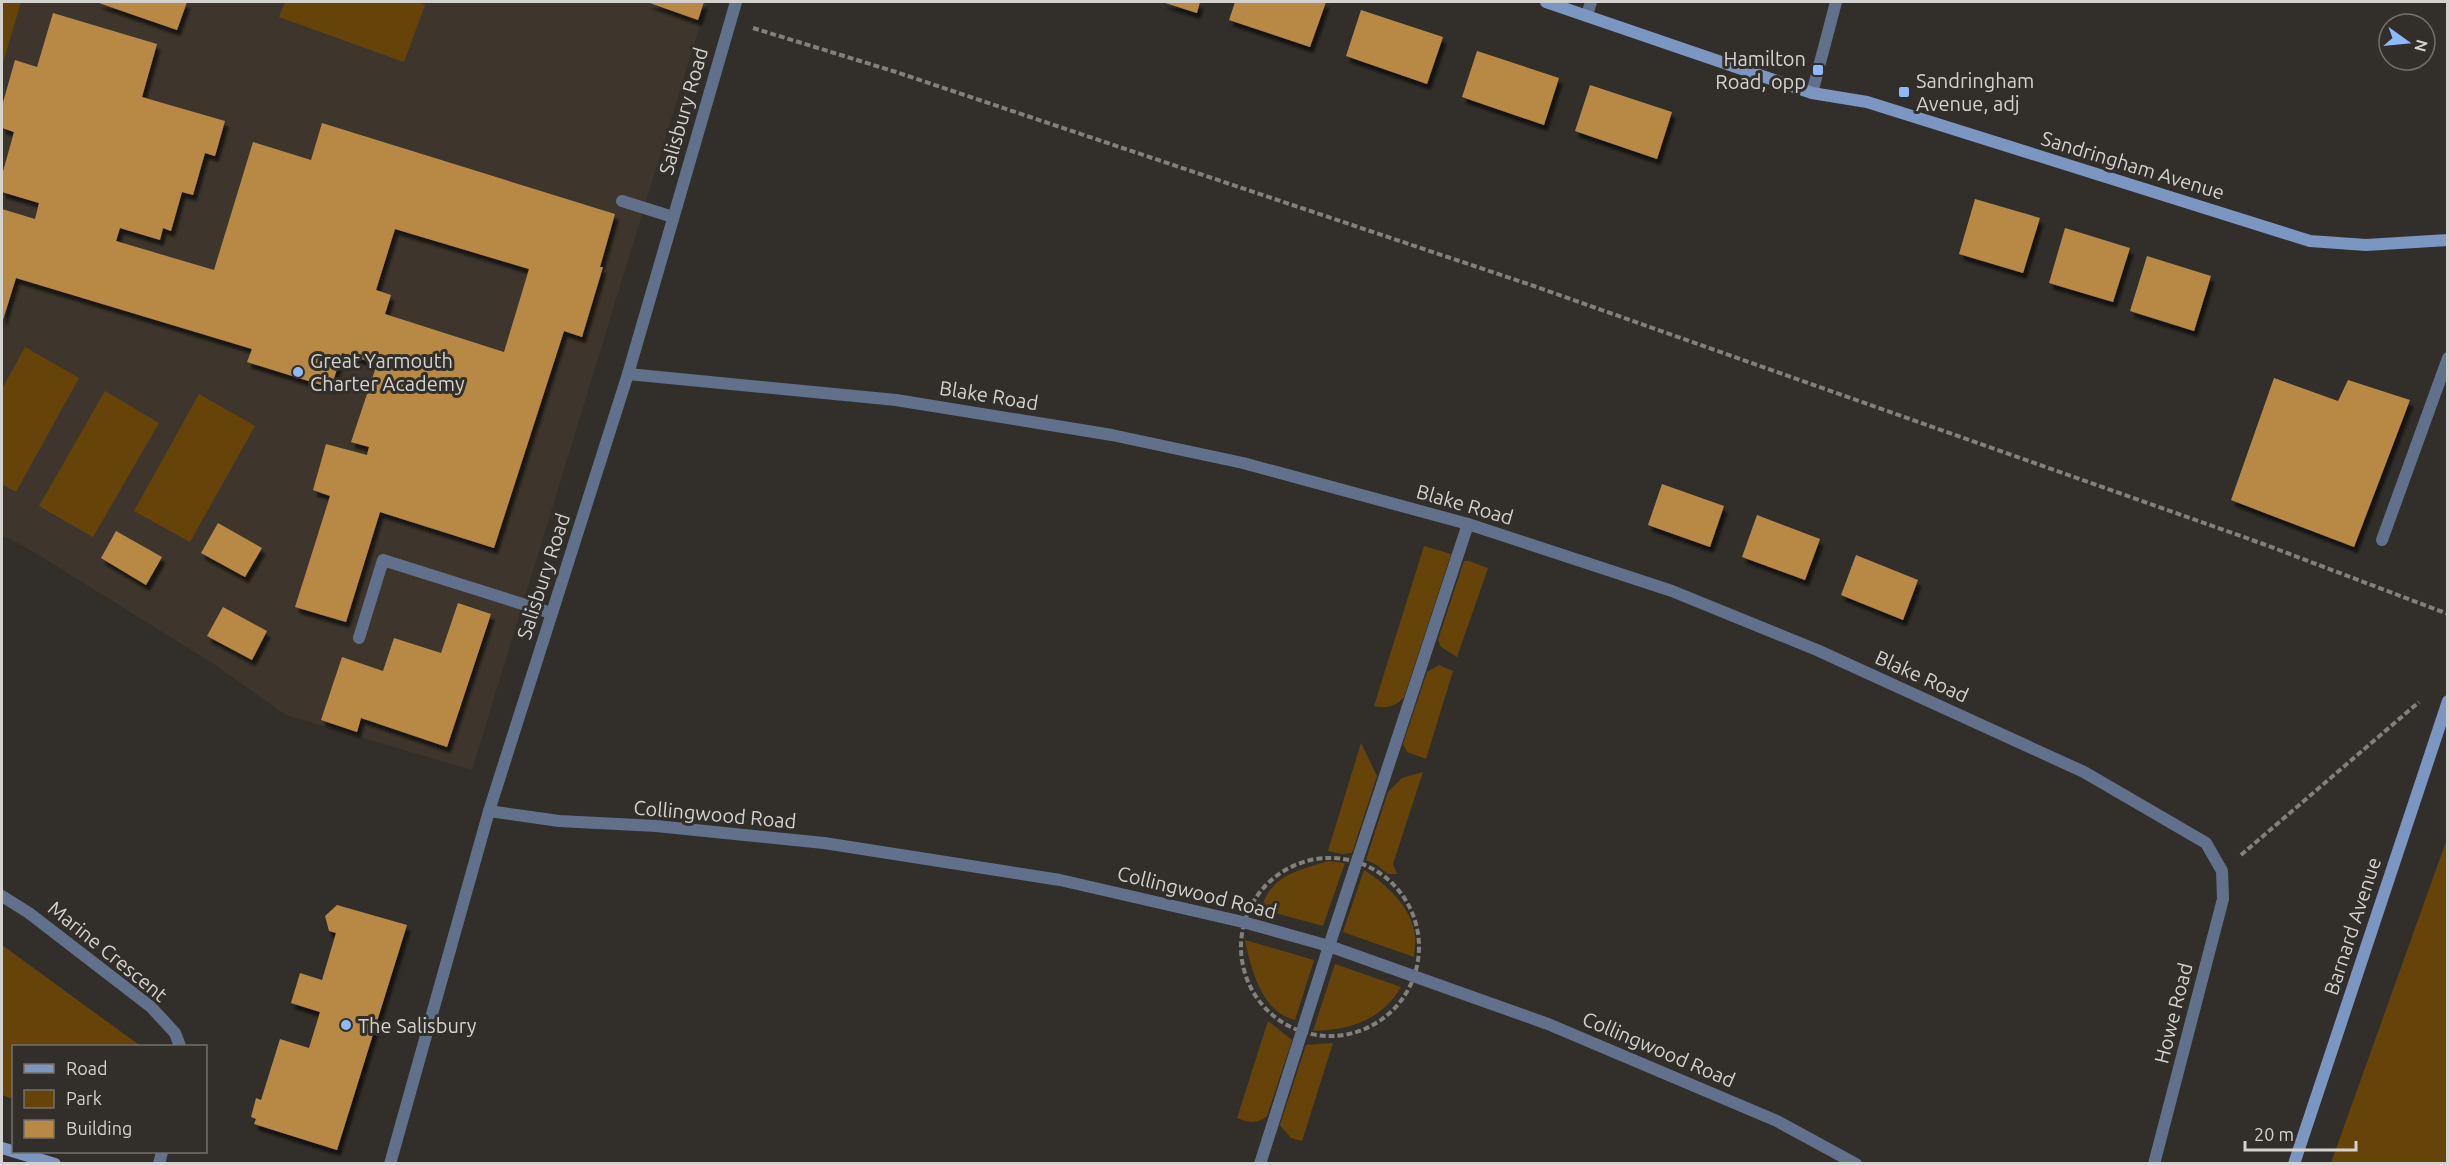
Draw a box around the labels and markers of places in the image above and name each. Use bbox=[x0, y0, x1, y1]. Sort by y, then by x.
place label: Hamilton Road, opp bbox=[1715, 47, 1806, 93]
marker: Hamilton Road, opp bbox=[1811, 63, 1825, 77]
place label: Sandringham Avenue, adj bbox=[1916, 69, 2034, 115]
marker: Sandringham Avenue, adj bbox=[1897, 85, 1911, 99]
place label: Great Yarmouth Charter Academy bbox=[310, 349, 465, 395]
marker: Great Yarmouth Charter Academy bbox=[291, 365, 305, 379]
place label: The Salisbury bbox=[358, 1014, 477, 1037]
marker: The Salisbury bbox=[339, 1018, 353, 1032]

